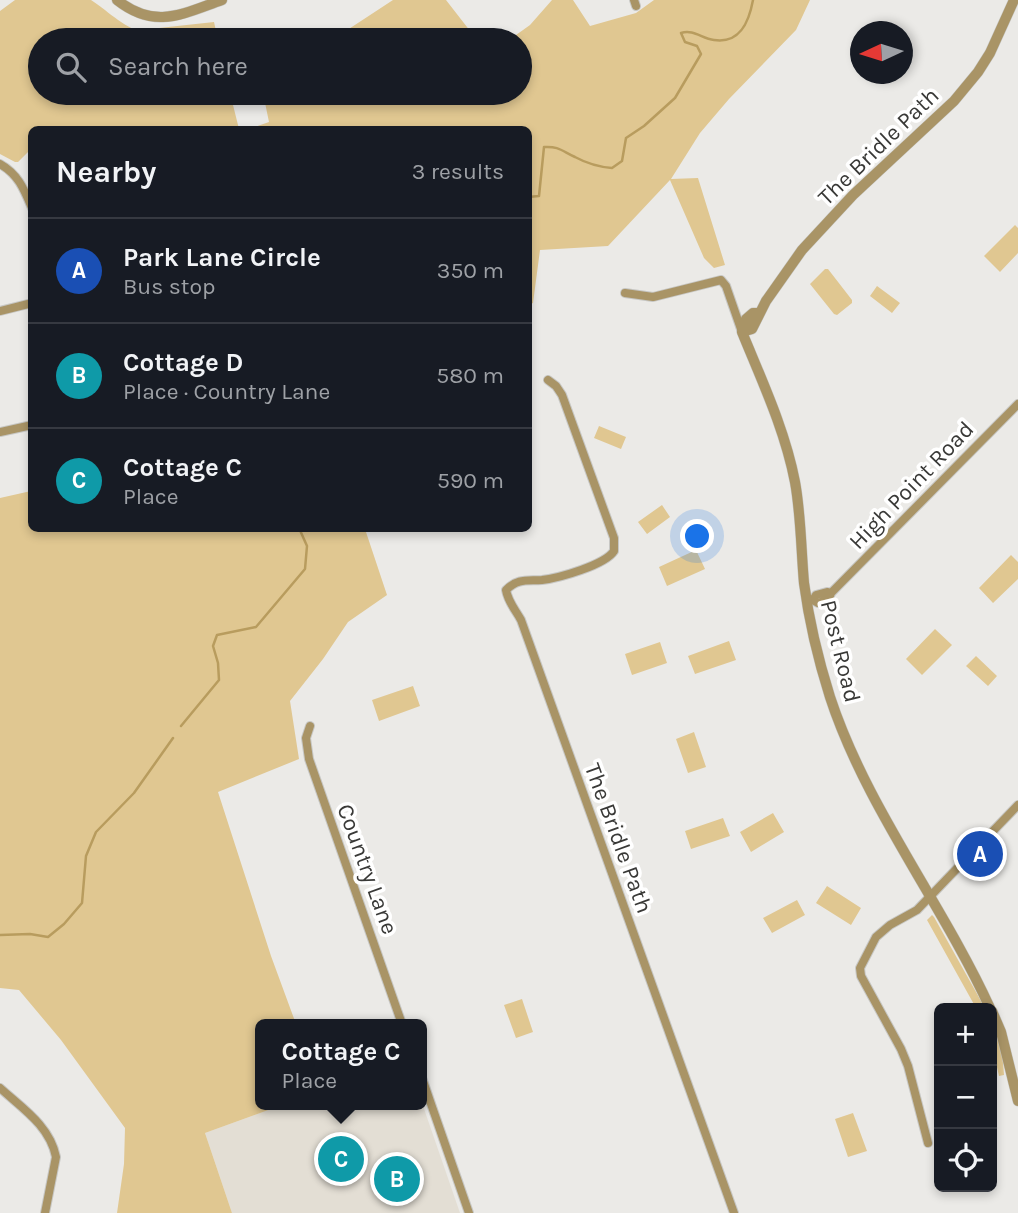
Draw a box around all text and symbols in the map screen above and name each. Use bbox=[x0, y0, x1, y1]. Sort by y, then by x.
north arrow bbox=[850, 21, 913, 84]
search box bbox=[28, 28, 532, 105]
icon: search bbox=[52, 48, 90, 86]
text: Search here bbox=[108, 51, 248, 82]
street label: The Bridle Path bbox=[812, 82, 944, 211]
text: Nearby bbox=[56, 154, 156, 190]
text: 3 results bbox=[412, 158, 504, 185]
text: Park Lane Circle bbox=[123, 242, 321, 273]
text: A bbox=[72, 257, 86, 284]
text: 350 m bbox=[437, 257, 504, 284]
text: Bus stop bbox=[123, 273, 216, 300]
text: Cottage D bbox=[123, 347, 243, 378]
text: B bbox=[72, 362, 86, 389]
text: 580 m bbox=[436, 362, 504, 389]
text: Place · Country Lane bbox=[123, 378, 330, 405]
street label: High Point Road bbox=[843, 416, 979, 555]
text: Cottage C bbox=[123, 452, 242, 483]
text: C bbox=[72, 467, 86, 494]
text: 590 m bbox=[437, 467, 504, 494]
text: Place bbox=[123, 483, 179, 510]
your location bbox=[680, 519, 714, 553]
street label: Post Road bbox=[815, 597, 866, 705]
street label: The Bridle Path bbox=[579, 760, 658, 917]
street label: Country Lane bbox=[331, 800, 404, 938]
pin: A bbox=[957, 828, 1003, 880]
map controls bbox=[934, 1003, 997, 1192]
button: + bbox=[934, 1003, 997, 1066]
popup bbox=[255, 1019, 427, 1110]
text: Cottage C bbox=[282, 1036, 400, 1067]
button: − bbox=[934, 1066, 997, 1129]
text: Place bbox=[282, 1067, 337, 1094]
button: locate bbox=[934, 1129, 997, 1192]
pin: C bbox=[318, 1133, 364, 1185]
pin: B bbox=[374, 1153, 420, 1205]

